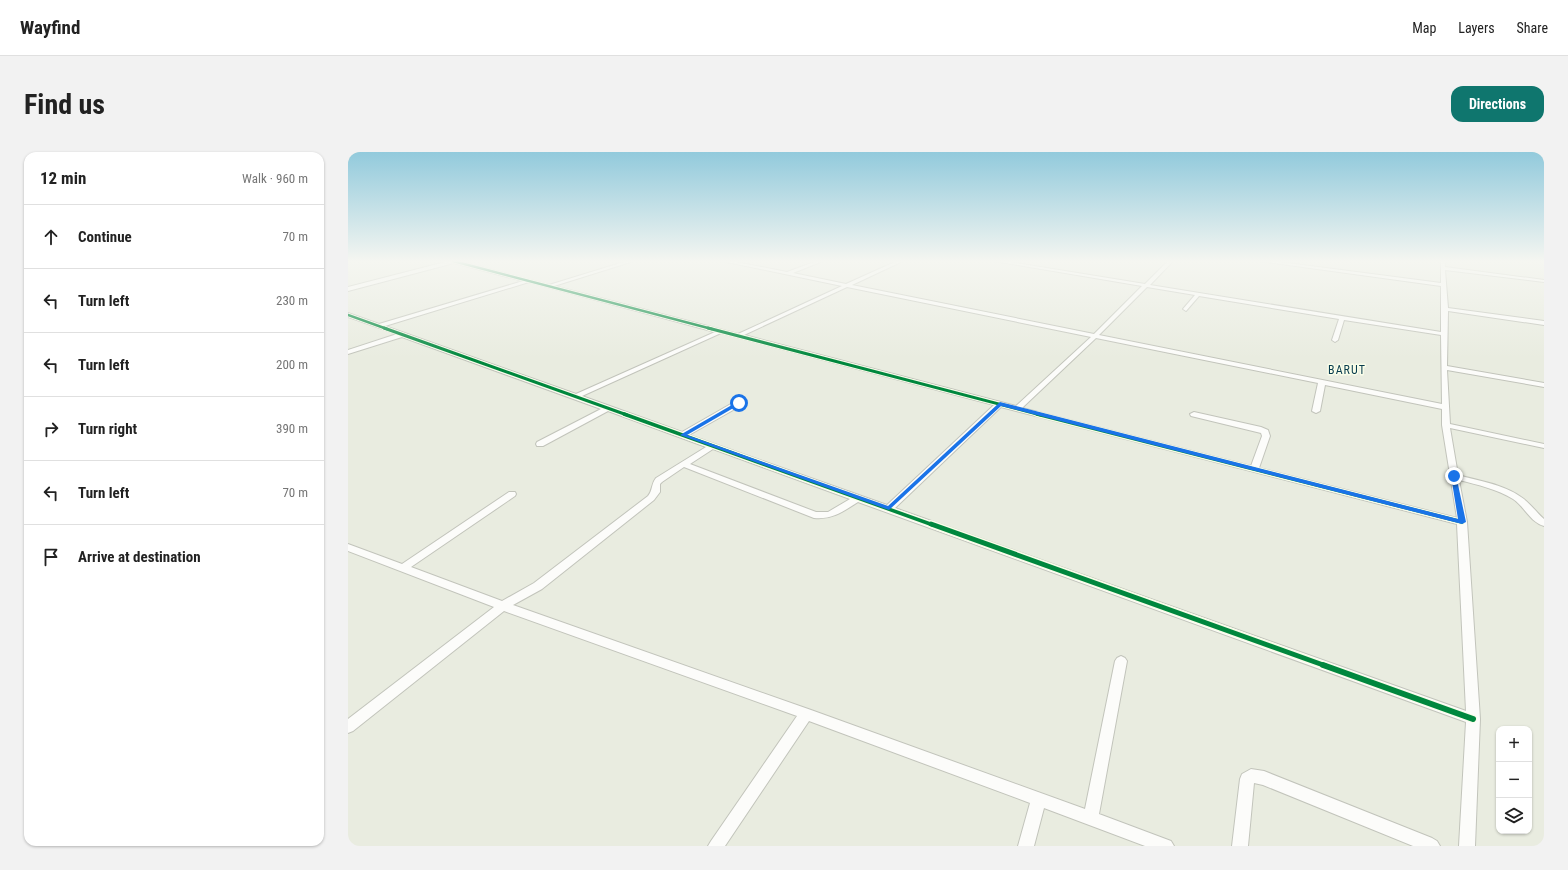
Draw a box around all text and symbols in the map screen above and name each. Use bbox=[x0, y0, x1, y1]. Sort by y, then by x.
text: Wayfind bbox=[20, 16, 80, 39]
text: Map bbox=[1412, 20, 1436, 36]
text: Layers bbox=[1458, 20, 1495, 36]
text: Share bbox=[1517, 20, 1548, 36]
button: Directions bbox=[1451, 86, 1544, 122]
text: Find us bbox=[24, 88, 105, 121]
text: 12 min bbox=[40, 168, 86, 188]
text: Walk · 960 m bbox=[242, 171, 308, 186]
icon: ahead bbox=[40, 226, 62, 248]
text: Continue bbox=[78, 228, 132, 246]
text: 70 m bbox=[282, 229, 308, 244]
icon: left bbox=[40, 290, 62, 312]
text: Turn left bbox=[78, 292, 129, 310]
text: 230 m bbox=[276, 293, 308, 308]
icon: left bbox=[40, 354, 62, 376]
text: Turn left bbox=[78, 356, 129, 374]
text: 200 m bbox=[276, 357, 308, 372]
district label: BARUT bbox=[1328, 363, 1366, 377]
route start bbox=[730, 394, 748, 412]
icon: right bbox=[40, 418, 62, 440]
text: Turn right bbox=[78, 420, 137, 438]
text: 390 m bbox=[276, 421, 308, 436]
route end bbox=[1445, 467, 1463, 485]
icon: left bbox=[40, 482, 62, 504]
text: Turn left bbox=[78, 484, 129, 502]
text: 70 m bbox=[282, 485, 308, 500]
icon: arrive bbox=[40, 546, 62, 568]
text: Arrive at destination bbox=[78, 548, 201, 566]
map controls bbox=[1496, 726, 1532, 834]
button: + bbox=[1496, 726, 1532, 762]
button: − bbox=[1496, 762, 1532, 798]
button: layers bbox=[1496, 798, 1532, 834]

